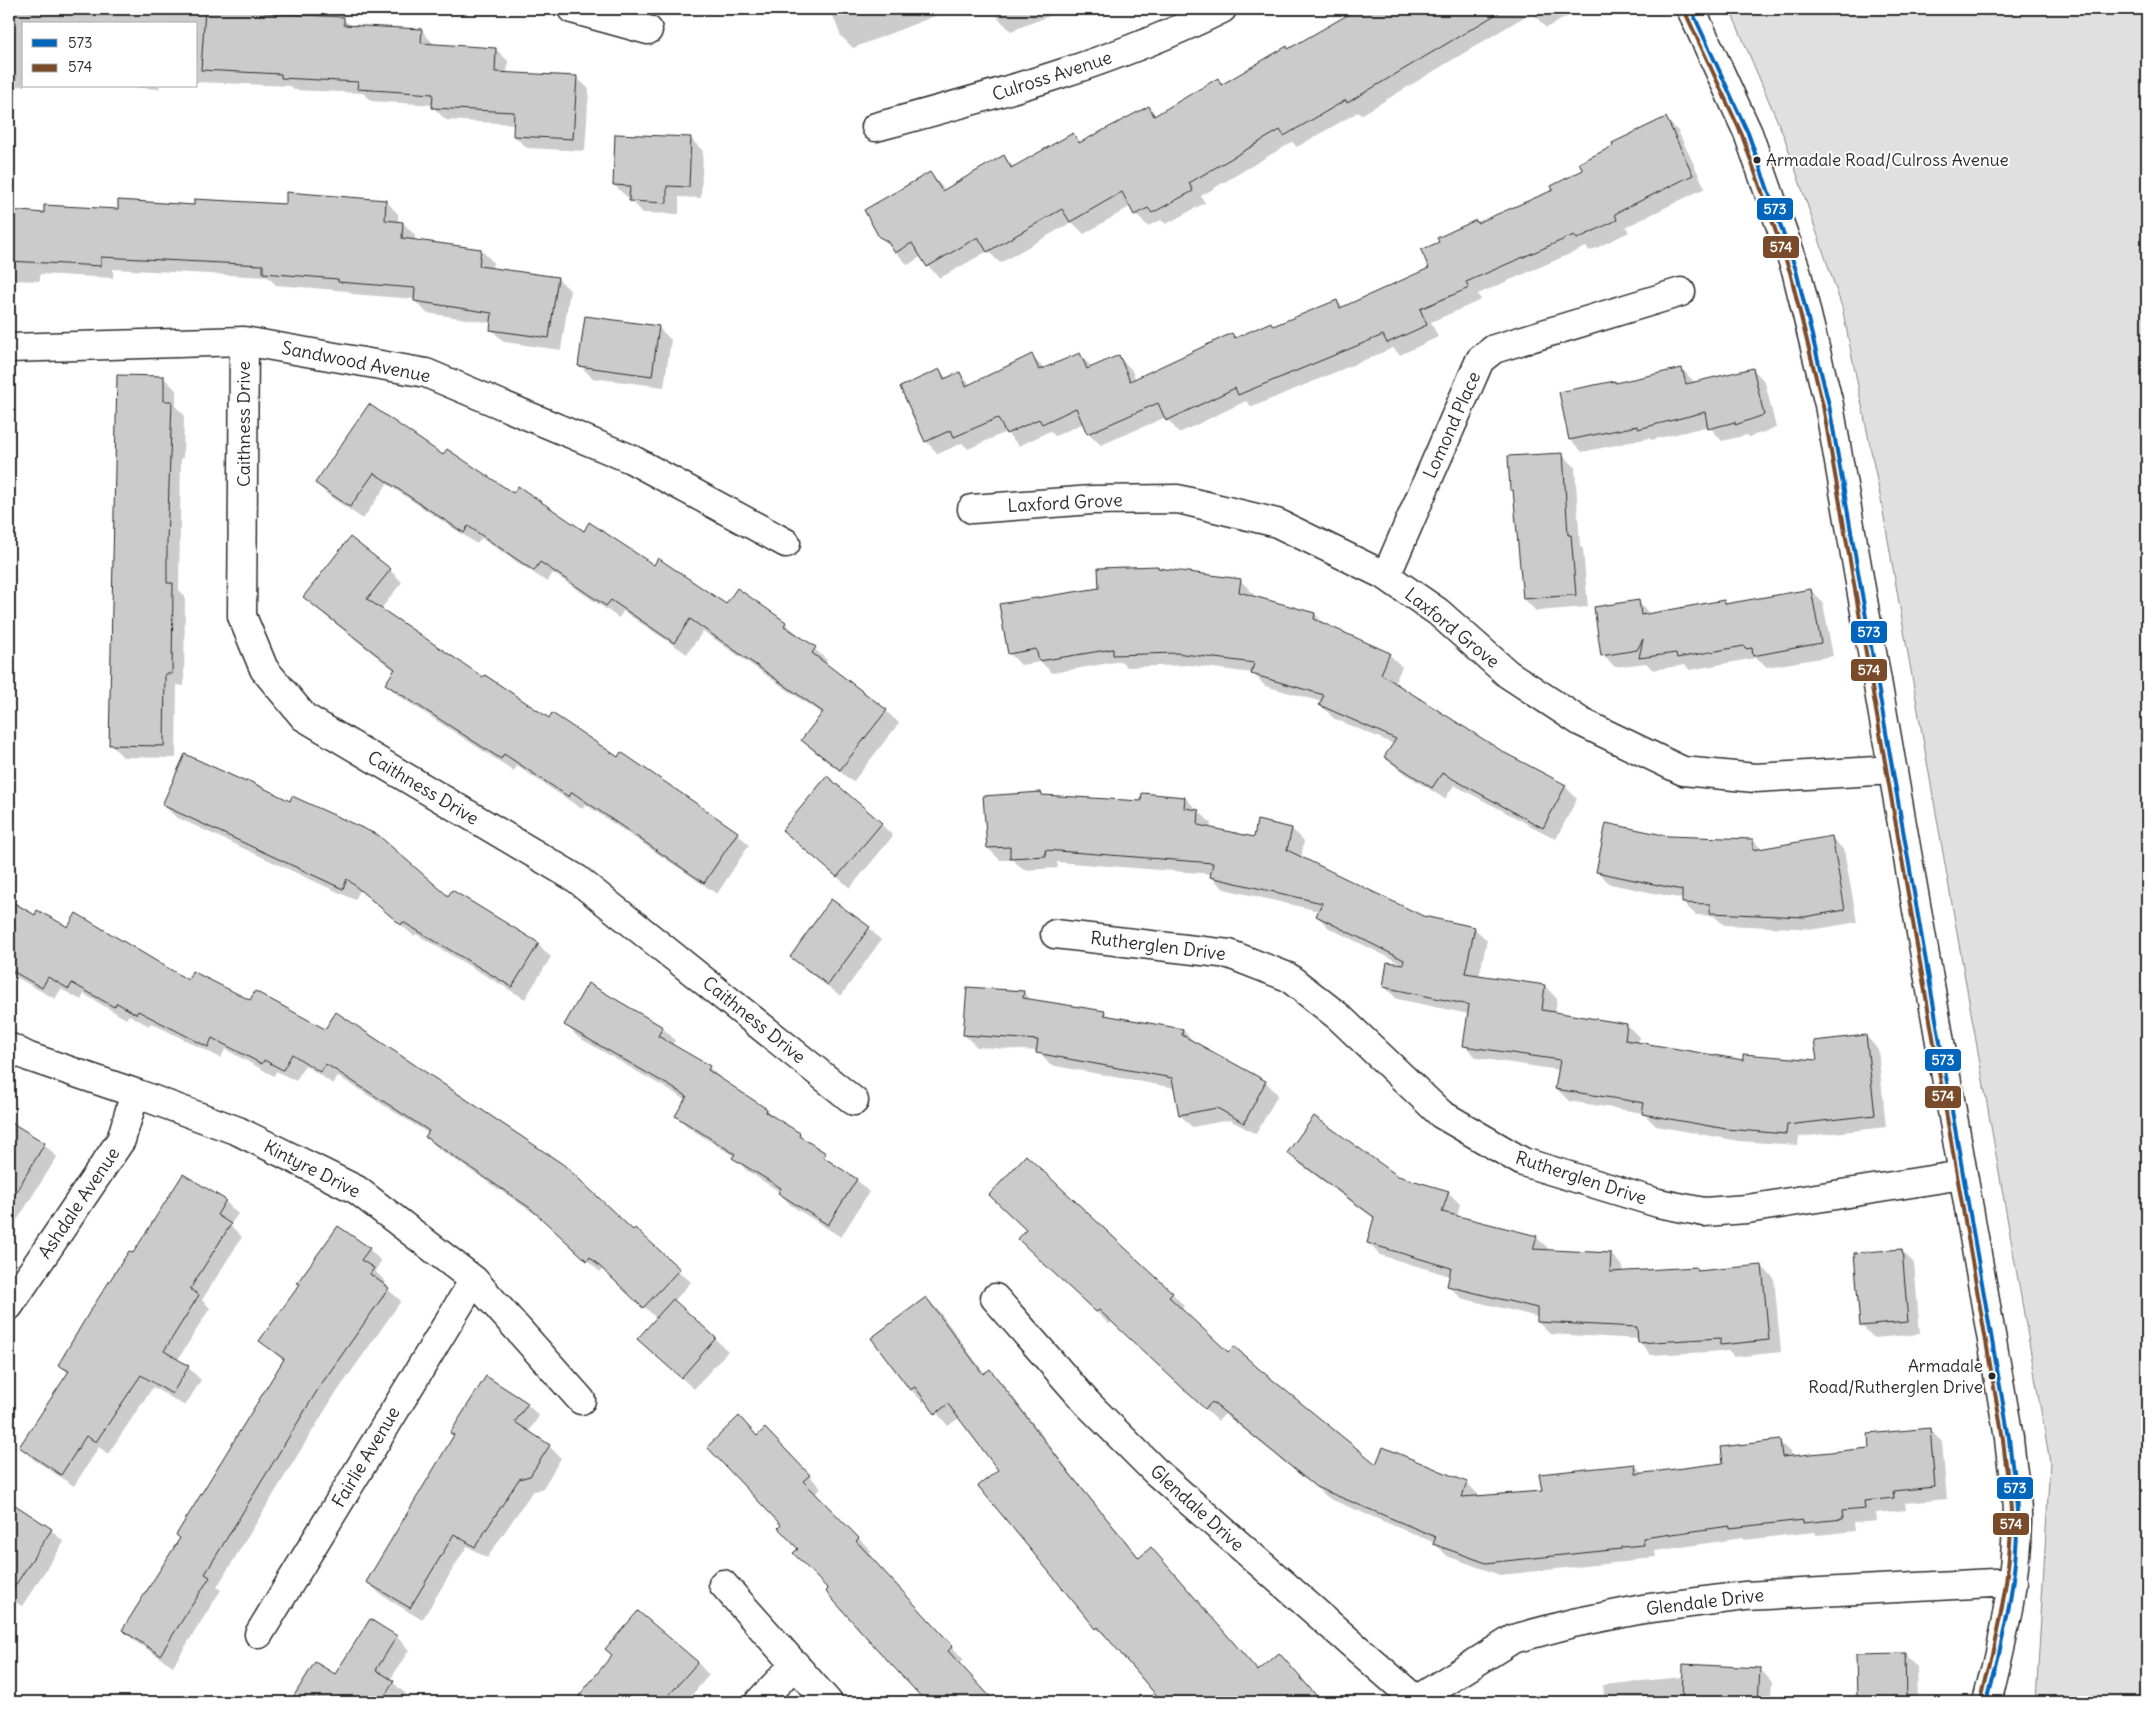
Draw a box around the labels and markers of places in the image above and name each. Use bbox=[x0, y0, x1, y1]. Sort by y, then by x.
place label: Armadale Road/Culross Avenue bbox=[1766, 149, 2009, 171]
marker: Armadale Road/Culross Avenue bbox=[1752, 155, 1762, 165]
place label: Armadale Road/Rutherglen Drive bbox=[1808, 1355, 1983, 1398]
marker: Armadale Road/Rutherglen Drive bbox=[1987, 1371, 1997, 1381]

